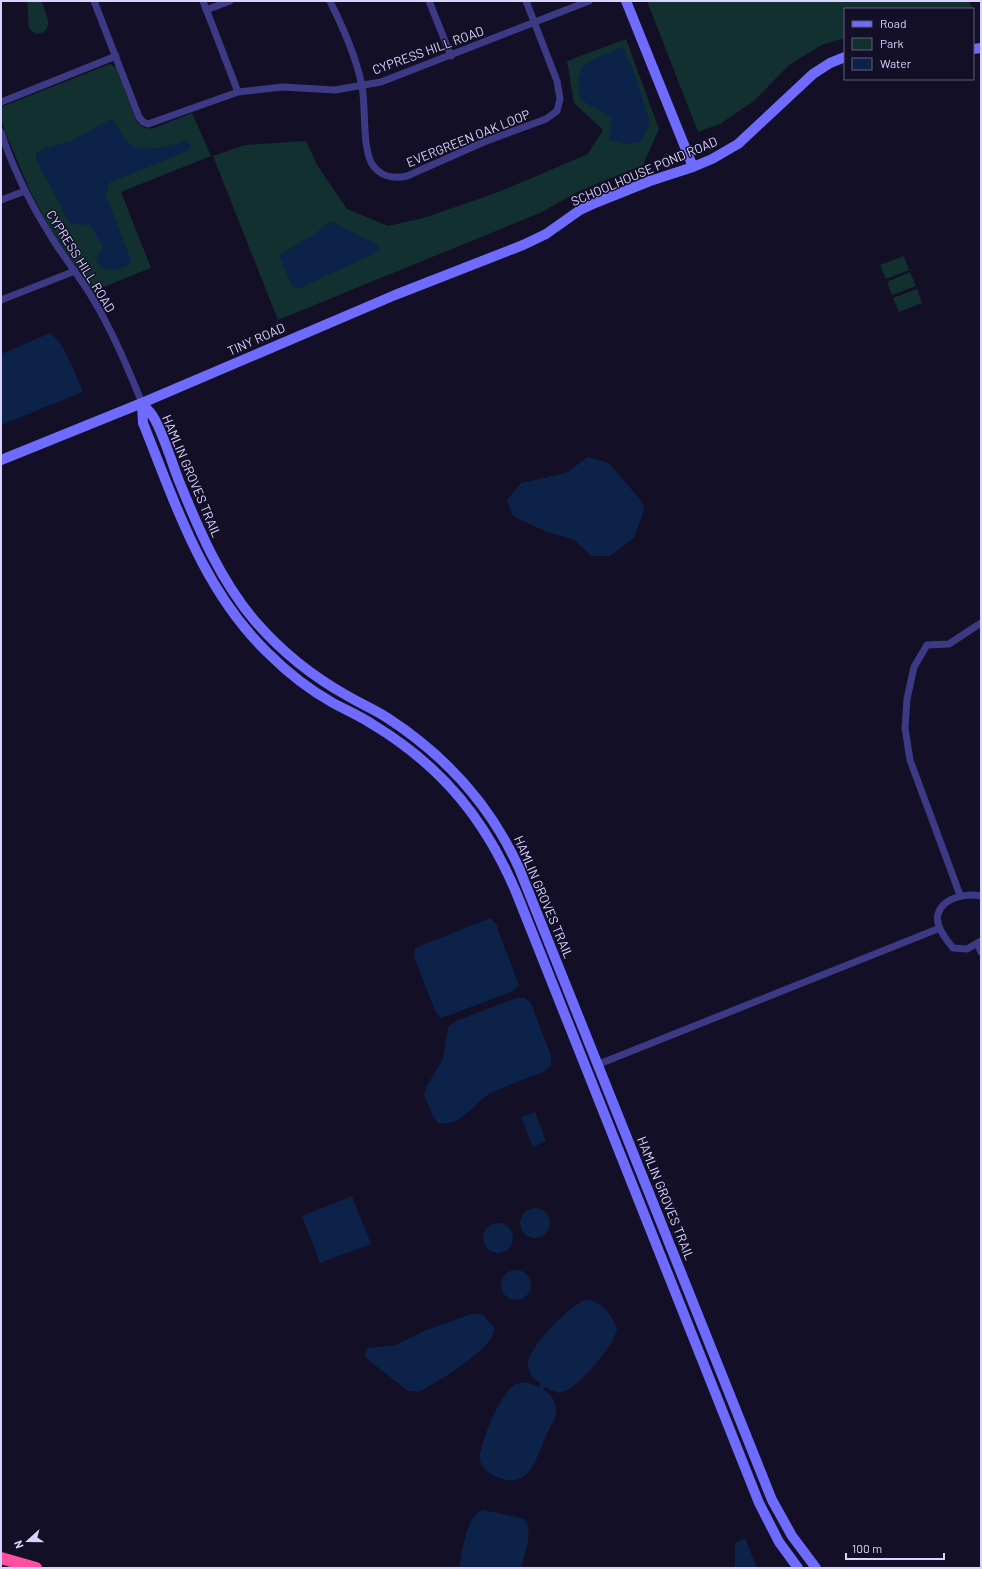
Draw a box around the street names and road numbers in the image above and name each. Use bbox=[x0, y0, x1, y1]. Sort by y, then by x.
street label: CYPRESS HILL ROAD bbox=[370, 22, 486, 78]
street label: EVERGREEN OAK LOOP bbox=[404, 106, 533, 170]
street label: SCHOOLHOUSE POND ROAD bbox=[568, 133, 720, 209]
street label: CYPRESS HILL ROAD bbox=[43, 207, 119, 315]
street label: TINY ROAD bbox=[225, 319, 287, 359]
street label: HAMLIN GROVES TRAIL bbox=[159, 412, 225, 540]
street label: HAMLIN GROVES TRAIL bbox=[511, 833, 577, 961]
street label: HAMLIN GROVES TRAIL bbox=[634, 1134, 698, 1262]

